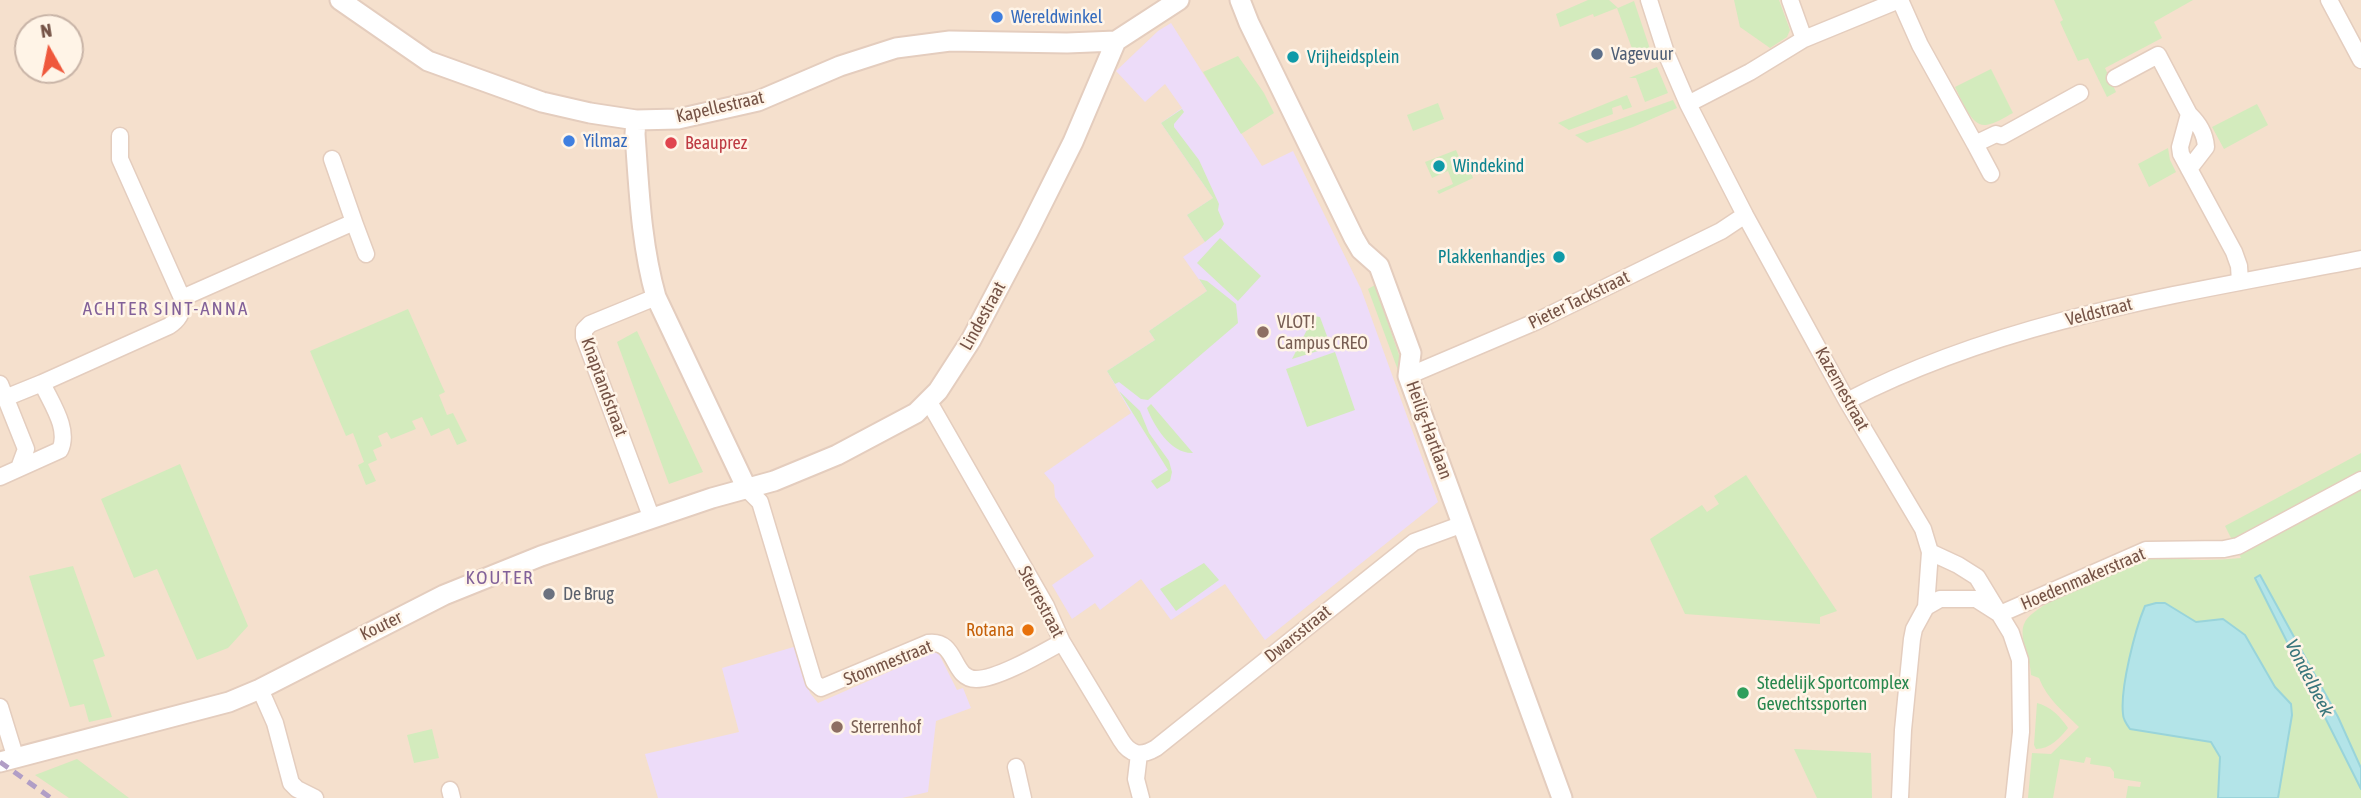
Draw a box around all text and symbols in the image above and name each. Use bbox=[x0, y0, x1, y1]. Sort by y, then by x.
place label: Wereldwinkel bbox=[1011, 6, 1102, 28]
marker: Wereldwinkel bbox=[989, 9, 1005, 25]
north arrow bbox=[14, 14, 84, 84]
text: N bbox=[39, 18, 53, 42]
place label: Vagevuur bbox=[1611, 43, 1673, 65]
place label: Vrijheidsplein bbox=[1307, 46, 1400, 68]
marker: Vagevuur bbox=[1589, 46, 1605, 62]
marker: Vrijheidsplein bbox=[1285, 49, 1301, 65]
street label: Kapellestraat bbox=[674, 86, 766, 128]
place label: Yilmaz bbox=[583, 130, 627, 152]
place label: Beauprez bbox=[685, 132, 747, 154]
marker: Yilmaz bbox=[561, 133, 577, 149]
marker: Beauprez bbox=[663, 135, 679, 151]
place label: Windekind bbox=[1453, 155, 1524, 177]
marker: Windekind bbox=[1431, 158, 1447, 174]
place label: Plakkenhandjes bbox=[1438, 246, 1545, 268]
marker: Plakkenhandjes bbox=[1551, 249, 1567, 265]
street label: Pieter Tackstraat bbox=[1525, 266, 1633, 334]
street label: Lindestraat bbox=[955, 278, 1011, 354]
street label: Veldstraat bbox=[2063, 293, 2135, 331]
district label: ACHTER SINT-ANNA bbox=[85, 298, 247, 320]
place label: VLOT! Campus CREO bbox=[1277, 311, 1368, 354]
marker: VLOT! Campus CREO bbox=[1255, 324, 1271, 340]
street label: Knaptandstraat bbox=[576, 335, 632, 439]
street label: Kazernestraat bbox=[1810, 344, 1874, 434]
street label: Heilig-Hartlaan bbox=[1401, 378, 1457, 482]
street label: Hoedenmakerstraat bbox=[2017, 543, 2149, 615]
street label: Sterrestraat bbox=[1013, 563, 1069, 641]
district label: KOUTER bbox=[466, 567, 534, 589]
place label: De Brug bbox=[563, 583, 614, 605]
marker: De Brug bbox=[541, 586, 557, 602]
street label: Dwarsstraat bbox=[1260, 601, 1336, 667]
street label: Kouter bbox=[356, 607, 406, 645]
place label: Rotana bbox=[966, 619, 1014, 641]
marker: Rotana bbox=[1020, 622, 1036, 638]
street label: Stommestraat bbox=[841, 635, 935, 691]
water label: Vondelbeek bbox=[2280, 635, 2338, 721]
place label: Stedelijk Sportcomplex Gevechtssporten bbox=[1757, 672, 1909, 714]
marker: Stedelijk Sportcomplex Gevechtssporten bbox=[1735, 685, 1751, 701]
place label: Sterrenhof bbox=[851, 716, 921, 738]
marker: Sterrenhof bbox=[829, 719, 845, 735]

